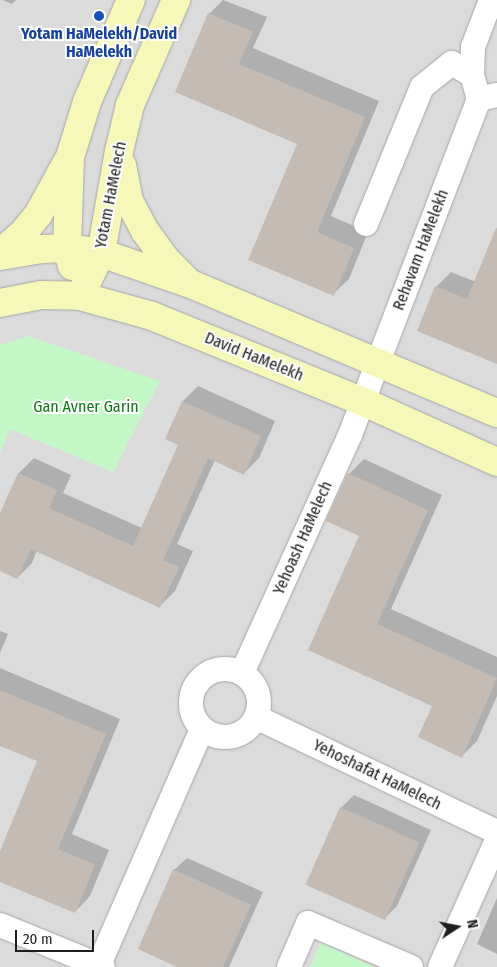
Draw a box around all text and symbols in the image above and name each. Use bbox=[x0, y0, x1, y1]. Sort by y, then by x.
marker: Yotam HaMelekh/David HaMelekh bbox=[93, 10, 105, 22]
place label: Yotam HaMelekh/David HaMelekh bbox=[21, 24, 177, 62]
street label: Yotam HaMelech bbox=[91, 140, 131, 250]
street label: Rehavam HaMelekh bbox=[389, 187, 453, 313]
street label: David HaMelekh bbox=[202, 328, 306, 386]
park label: Gan Avner Garin bbox=[33, 397, 139, 417]
street label: Yehoash HaMelech bbox=[269, 478, 337, 598]
street label: Yehoshafat HaMelech bbox=[310, 736, 444, 814]
north arrow bbox=[432, 902, 482, 952]
text: N bbox=[463, 918, 481, 930]
scale bar bbox=[18, 920, 96, 952]
text: 20 m bbox=[23, 930, 53, 948]

